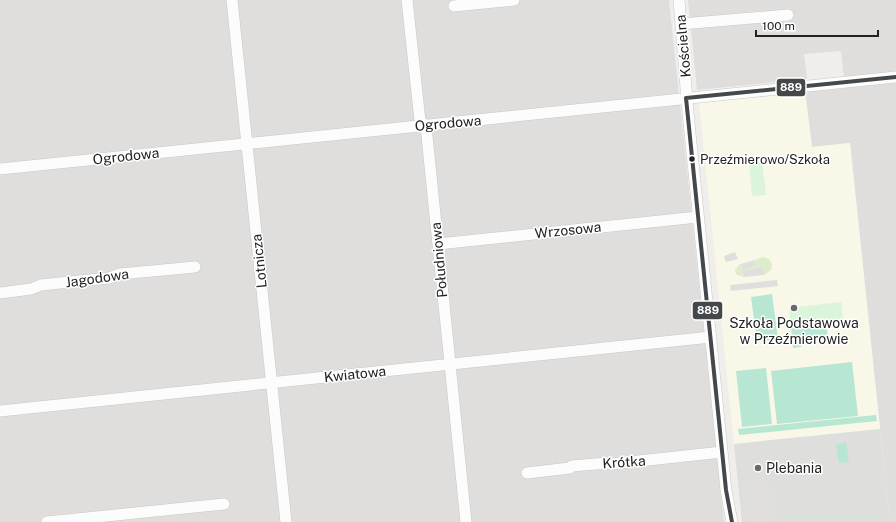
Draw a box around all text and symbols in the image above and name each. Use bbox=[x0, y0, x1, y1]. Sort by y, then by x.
scale bar bbox=[756, 12, 878, 38]
street label: Kościelna bbox=[672, 14, 694, 78]
text: 100 m bbox=[762, 19, 795, 33]
line badge: 889 bbox=[776, 78, 806, 97]
text: 889 bbox=[780, 81, 802, 93]
street label: Ogrodowa bbox=[414, 112, 482, 134]
street label: Ogrodowa bbox=[92, 145, 160, 167]
place label: Przeźmierowo/Szkoła bbox=[700, 152, 830, 167]
marker: Przeźmierowo/Szkoła bbox=[687, 154, 697, 164]
street label: Wrzosowa bbox=[534, 219, 602, 241]
street label: Południowa bbox=[428, 222, 450, 298]
street label: Lotnicza bbox=[248, 233, 270, 289]
street label: Jagodowa bbox=[64, 266, 130, 290]
line badge: 889 bbox=[692, 301, 723, 320]
marker: Szkoła Podstawowa w Przeźmierowie bbox=[789, 303, 799, 313]
text: 889 bbox=[697, 304, 719, 316]
place label: Szkoła Podstawowa w Przeźmierowie bbox=[729, 315, 859, 347]
street label: Kwiatowa bbox=[323, 363, 387, 385]
street label: Krótka bbox=[602, 453, 646, 471]
place label: Plebania bbox=[766, 460, 822, 476]
marker: Plebania bbox=[753, 463, 763, 473]

